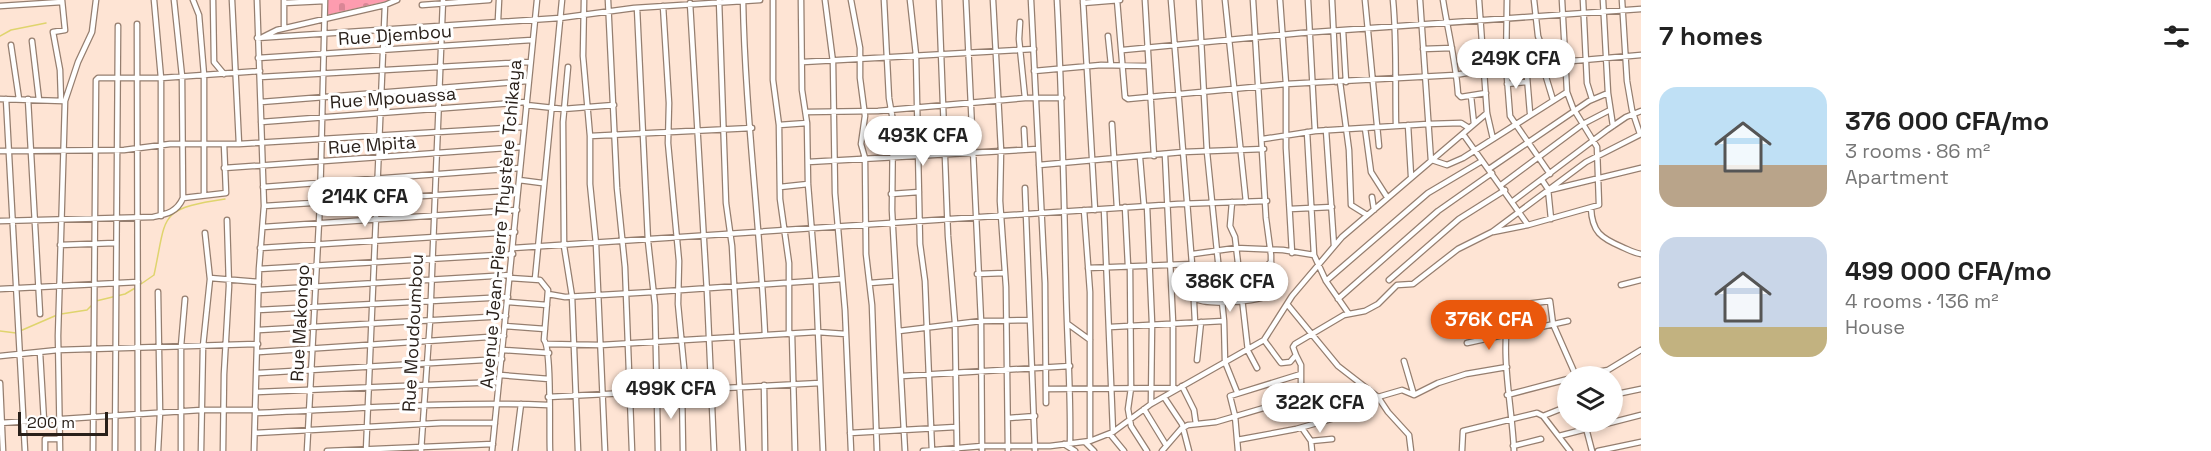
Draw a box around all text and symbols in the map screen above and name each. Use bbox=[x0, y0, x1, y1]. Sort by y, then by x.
street label: Rue Djembou bbox=[337, 19, 453, 50]
text: 7 homes bbox=[1659, 19, 1763, 53]
icon: filters bbox=[2160, 20, 2193, 53]
pin: 249K CFA bbox=[1454, 39, 1578, 90]
text: 249K CFA bbox=[1471, 45, 1561, 71]
street label: Avenue Jean-Pierre Thystère Tchikaya bbox=[475, 58, 526, 389]
street label: Rue Mpouassa bbox=[329, 82, 457, 113]
text: 376 000 CFA/mo bbox=[1845, 104, 2049, 138]
icon: home bbox=[1707, 111, 1779, 183]
pin: 493K CFA bbox=[861, 116, 985, 167]
text: 493K CFA bbox=[878, 122, 968, 148]
street label: Rue Mpita bbox=[327, 130, 417, 159]
text: 3 rooms · 86 m² bbox=[1845, 138, 1990, 164]
text: Apartment bbox=[1845, 164, 1949, 190]
pin: 214K CFA bbox=[303, 177, 427, 228]
text: 214K CFA bbox=[322, 183, 408, 209]
street label: Rue Moudoumbou bbox=[397, 253, 428, 413]
text: 499 000 CFA/mo bbox=[1845, 254, 2052, 288]
icon: home bbox=[1707, 261, 1779, 333]
pin: 386K CFA bbox=[1168, 262, 1292, 313]
street label: Rue Makongo bbox=[285, 264, 314, 382]
text: 386K CFA bbox=[1185, 268, 1275, 294]
text: 4 rooms · 136 m² bbox=[1845, 288, 1999, 314]
pin: 376K CFA bbox=[1427, 300, 1551, 351]
text: 376K CFA bbox=[1445, 306, 1533, 332]
text: House bbox=[1845, 314, 1905, 340]
map controls bbox=[1557, 366, 1623, 432]
button: layers bbox=[1557, 366, 1623, 432]
pin: 499K CFA bbox=[609, 369, 733, 420]
text: 499K CFA bbox=[626, 375, 716, 401]
pin: 322K CFA bbox=[1258, 383, 1382, 434]
text: 322K CFA bbox=[1276, 389, 1364, 415]
scale bar bbox=[18, 409, 108, 436]
text: 200 m bbox=[27, 412, 75, 433]

